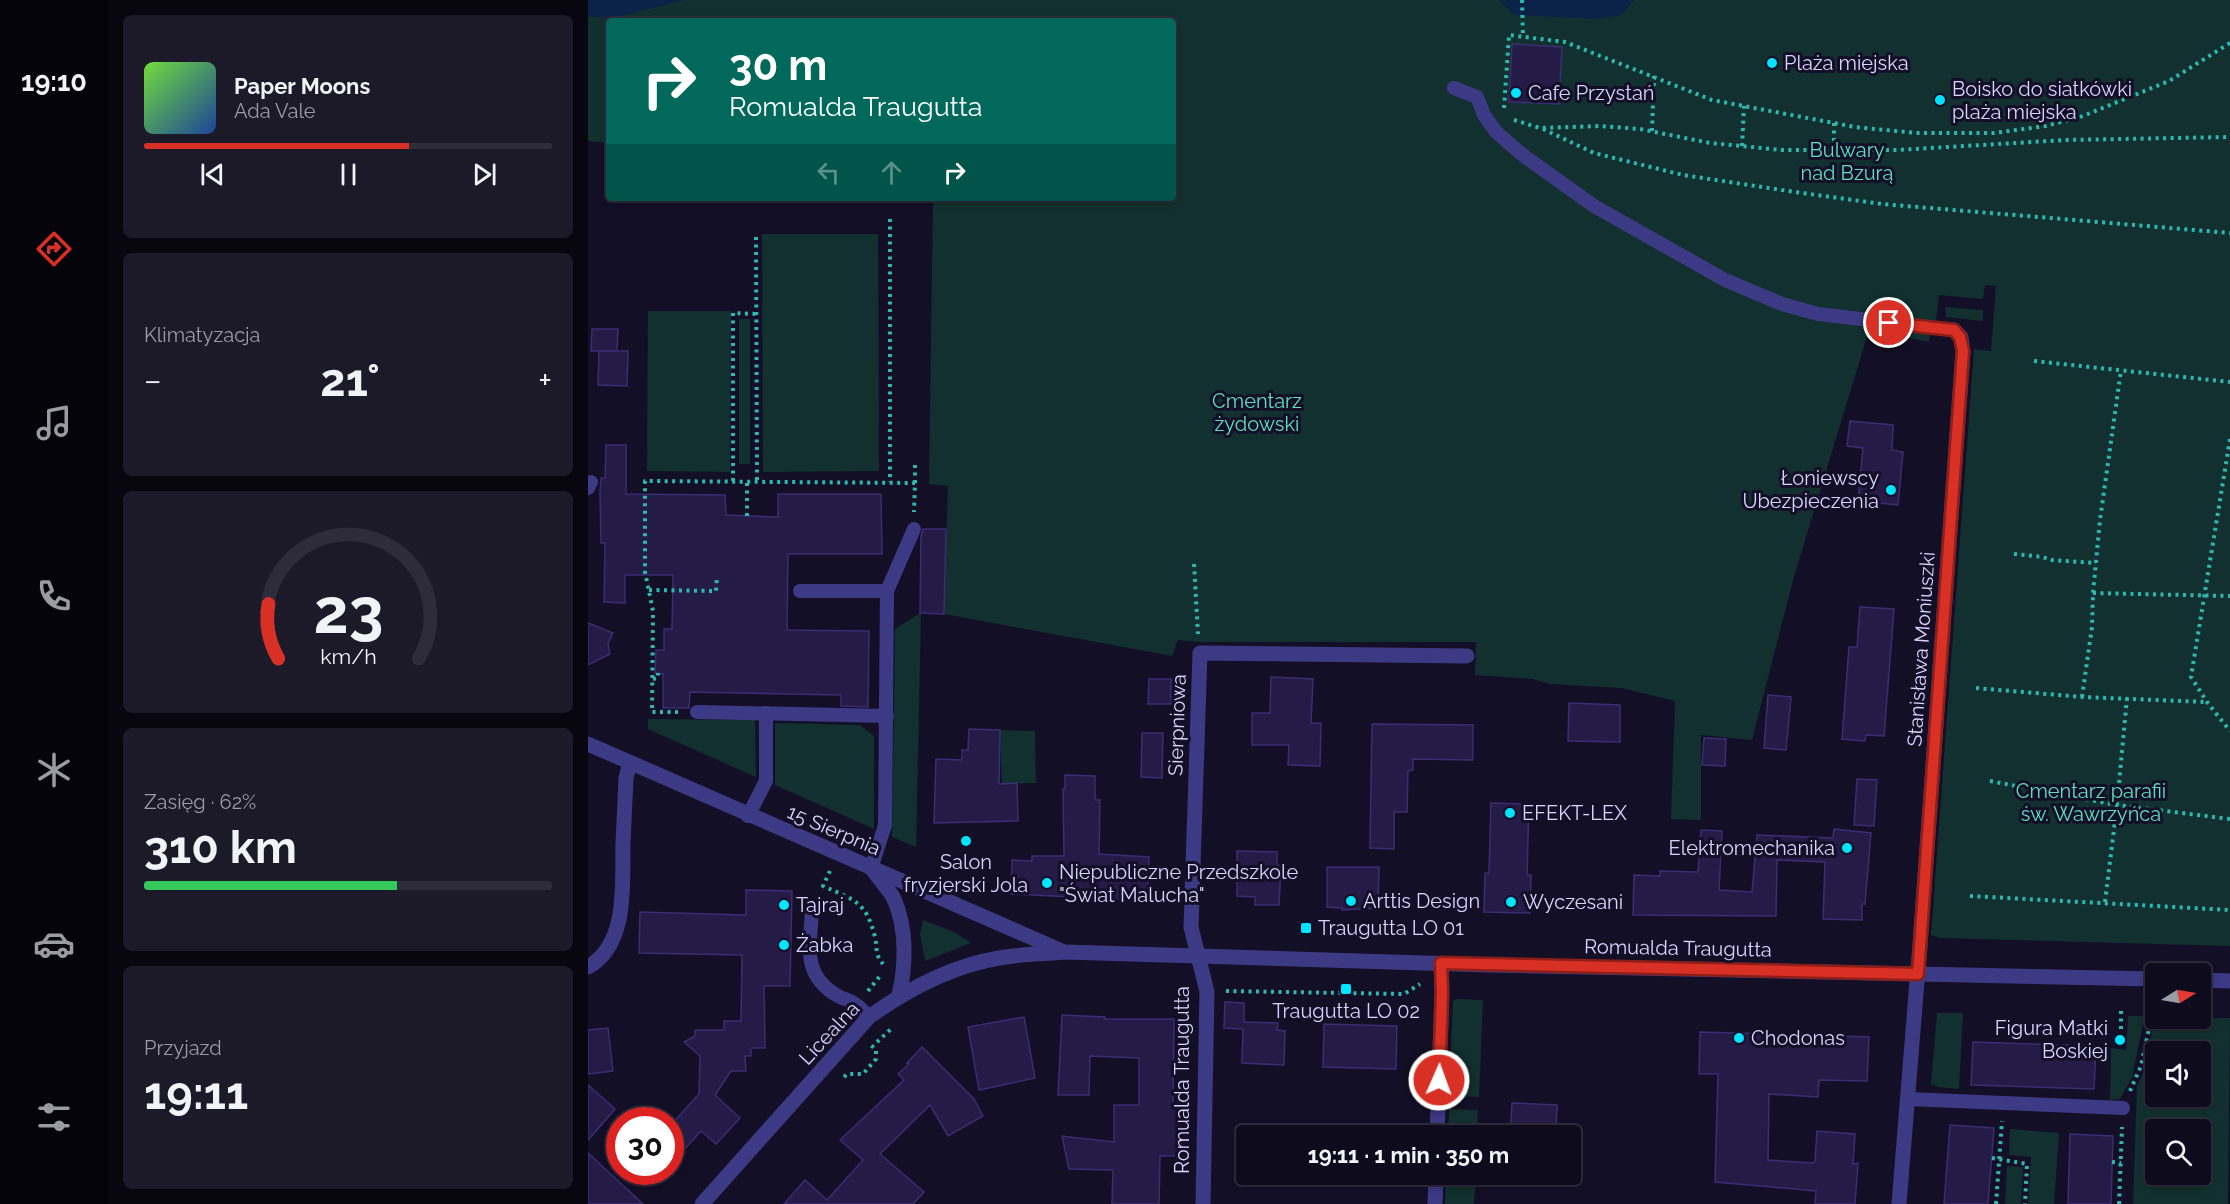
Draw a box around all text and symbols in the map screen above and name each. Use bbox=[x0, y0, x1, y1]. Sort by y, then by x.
text: 30 m bbox=[729, 41, 827, 90]
icon: right bbox=[630, 42, 708, 120]
place label: Plaża miejska bbox=[1784, 51, 1909, 75]
marker: Plaża miejska bbox=[1765, 56, 1779, 70]
text: 19:10 bbox=[21, 66, 87, 97]
text: Paper Moons bbox=[234, 73, 370, 99]
place label: Boisko do siatkówki plaża miejska bbox=[1952, 77, 2132, 124]
place label: Cafe Przystań bbox=[1528, 81, 1654, 105]
marker: Cafe Przystań bbox=[1509, 86, 1523, 100]
text: Romualda Traugutta bbox=[729, 91, 983, 122]
marker: Boisko do siatkówki plaża miejska bbox=[1933, 93, 1947, 107]
text: Ada Vale bbox=[234, 99, 316, 123]
park label: Bulwary nad Bzurą bbox=[1800, 138, 1894, 185]
icon: left bbox=[812, 156, 845, 189]
icon: ahead bbox=[875, 156, 908, 189]
icon: right bbox=[938, 156, 971, 189]
icon: previous bbox=[196, 158, 229, 191]
icon: pause bbox=[332, 158, 365, 191]
icon: next bbox=[468, 158, 501, 191]
icon: directions bbox=[33, 228, 75, 270]
pin bbox=[1863, 297, 1914, 348]
icon: arrive bbox=[1872, 306, 1905, 339]
text: Klimatyzacja bbox=[144, 323, 261, 347]
text: 21° bbox=[320, 354, 380, 407]
text: − bbox=[144, 361, 162, 400]
text: + bbox=[538, 361, 552, 400]
park label: Cmentarz żydowski bbox=[1212, 389, 1302, 436]
icon: music bbox=[33, 402, 75, 444]
place label: Łoniewscy Ubezpieczenia bbox=[1743, 466, 1879, 513]
marker: Łoniewscy Ubezpieczenia bbox=[1884, 483, 1898, 497]
street label: Stanisława Moniuszki bbox=[1902, 551, 1940, 747]
text: 23 bbox=[313, 574, 383, 648]
icon: phone bbox=[33, 575, 75, 617]
text: km/h bbox=[320, 644, 376, 669]
street label: Sierpniowa bbox=[1163, 674, 1191, 776]
icon: climate bbox=[33, 749, 75, 791]
park label: Cmentarz parafii św. Wawrzyńca bbox=[2016, 779, 2166, 826]
text: Zasięg · 62% bbox=[144, 790, 256, 814]
street label: 15 Sierpnia bbox=[784, 800, 884, 860]
place label: EFEKT-LEX bbox=[1522, 801, 1627, 825]
marker: EFEKT-LEX bbox=[1503, 806, 1517, 820]
text: 310 km bbox=[144, 821, 297, 874]
marker: Salon fryzjerski Jola bbox=[959, 834, 973, 848]
place label: Elektromechanika bbox=[1669, 836, 1835, 860]
marker: Elektromechanika bbox=[1840, 841, 1854, 855]
place label: Salon fryzjerski Jola bbox=[904, 850, 1028, 897]
place label: Niepubliczne Przedszkole "Świat Malucha" bbox=[1059, 860, 1298, 907]
marker: Niepubliczne Przedszkole "Świat Malucha" bbox=[1040, 876, 1054, 890]
place label: Arttis Design bbox=[1363, 889, 1480, 913]
place label: Wyczesani bbox=[1523, 890, 1623, 914]
place label: Tajraj bbox=[796, 893, 844, 917]
marker: Arttis Design bbox=[1344, 894, 1358, 908]
marker: Wyczesani bbox=[1504, 895, 1518, 909]
marker: Tajraj bbox=[777, 898, 791, 912]
place label: Traugutta LO 01 bbox=[1318, 916, 1464, 940]
marker: Traugutta LO 01 bbox=[1299, 921, 1313, 935]
icon: car bbox=[33, 923, 75, 965]
place label: Żabka bbox=[796, 932, 853, 957]
street label: Romualda Traugutta bbox=[1584, 934, 1772, 962]
marker: Żabka bbox=[777, 938, 791, 952]
north arrow bbox=[2145, 963, 2211, 1029]
map controls bbox=[2145, 963, 2211, 1185]
marker: Traugutta LO 02 bbox=[1339, 982, 1353, 996]
street label: Romualda Traugutta bbox=[1170, 986, 1194, 1174]
street label: Licealna bbox=[794, 996, 864, 1070]
place label: Traugutta LO 02 bbox=[1272, 999, 1420, 1023]
place label: Figura Matki Boskiej bbox=[1995, 1016, 2108, 1063]
place label: Chodonas bbox=[1751, 1026, 1845, 1050]
marker: Chodonas bbox=[1732, 1031, 1746, 1045]
marker: Figura Matki Boskiej bbox=[2113, 1033, 2127, 1047]
text: Przyjazd bbox=[144, 1036, 222, 1060]
button: sound bbox=[2145, 1041, 2211, 1107]
position arrow bbox=[1407, 1048, 1471, 1112]
text: 19:11 bbox=[144, 1067, 248, 1120]
icon: filters bbox=[33, 1096, 75, 1138]
speed limit sign: 30 bbox=[606, 1107, 684, 1185]
button: search bbox=[2145, 1119, 2211, 1185]
text: 19:11 · 1 min · 350 m bbox=[1308, 1142, 1509, 1168]

